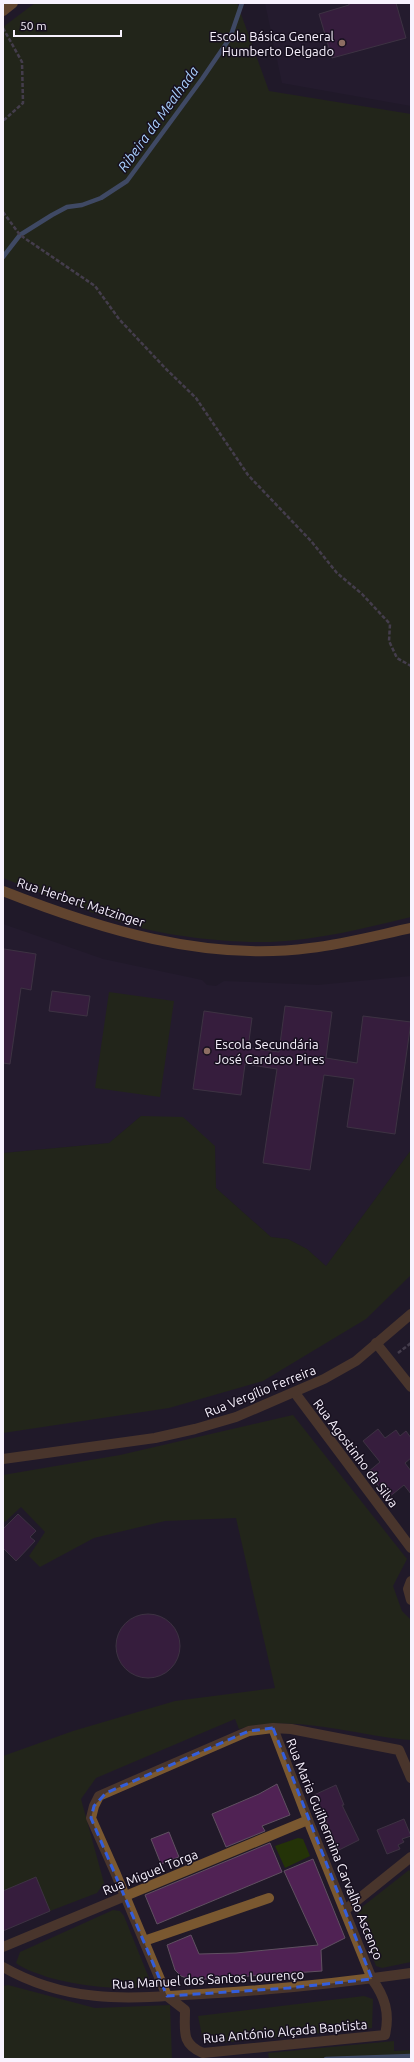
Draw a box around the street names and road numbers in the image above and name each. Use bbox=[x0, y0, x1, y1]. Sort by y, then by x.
street label: Rua Herbert Matzinger bbox=[15, 875, 147, 929]
street label: Rua Vergílio Ferreira bbox=[202, 1362, 318, 1420]
street label: Rua Agostinho da Silva bbox=[311, 1396, 401, 1510]
street label: Rua Maria Guilhermina Carvalho Ascenço bbox=[284, 1736, 386, 1962]
street label: Rua Miguel Torga bbox=[100, 1847, 200, 1897]
street label: Rua Manuel dos Santos Lourenço bbox=[112, 1967, 304, 1991]
street label: Rua António Alçada Baptista bbox=[202, 2017, 368, 2045]

